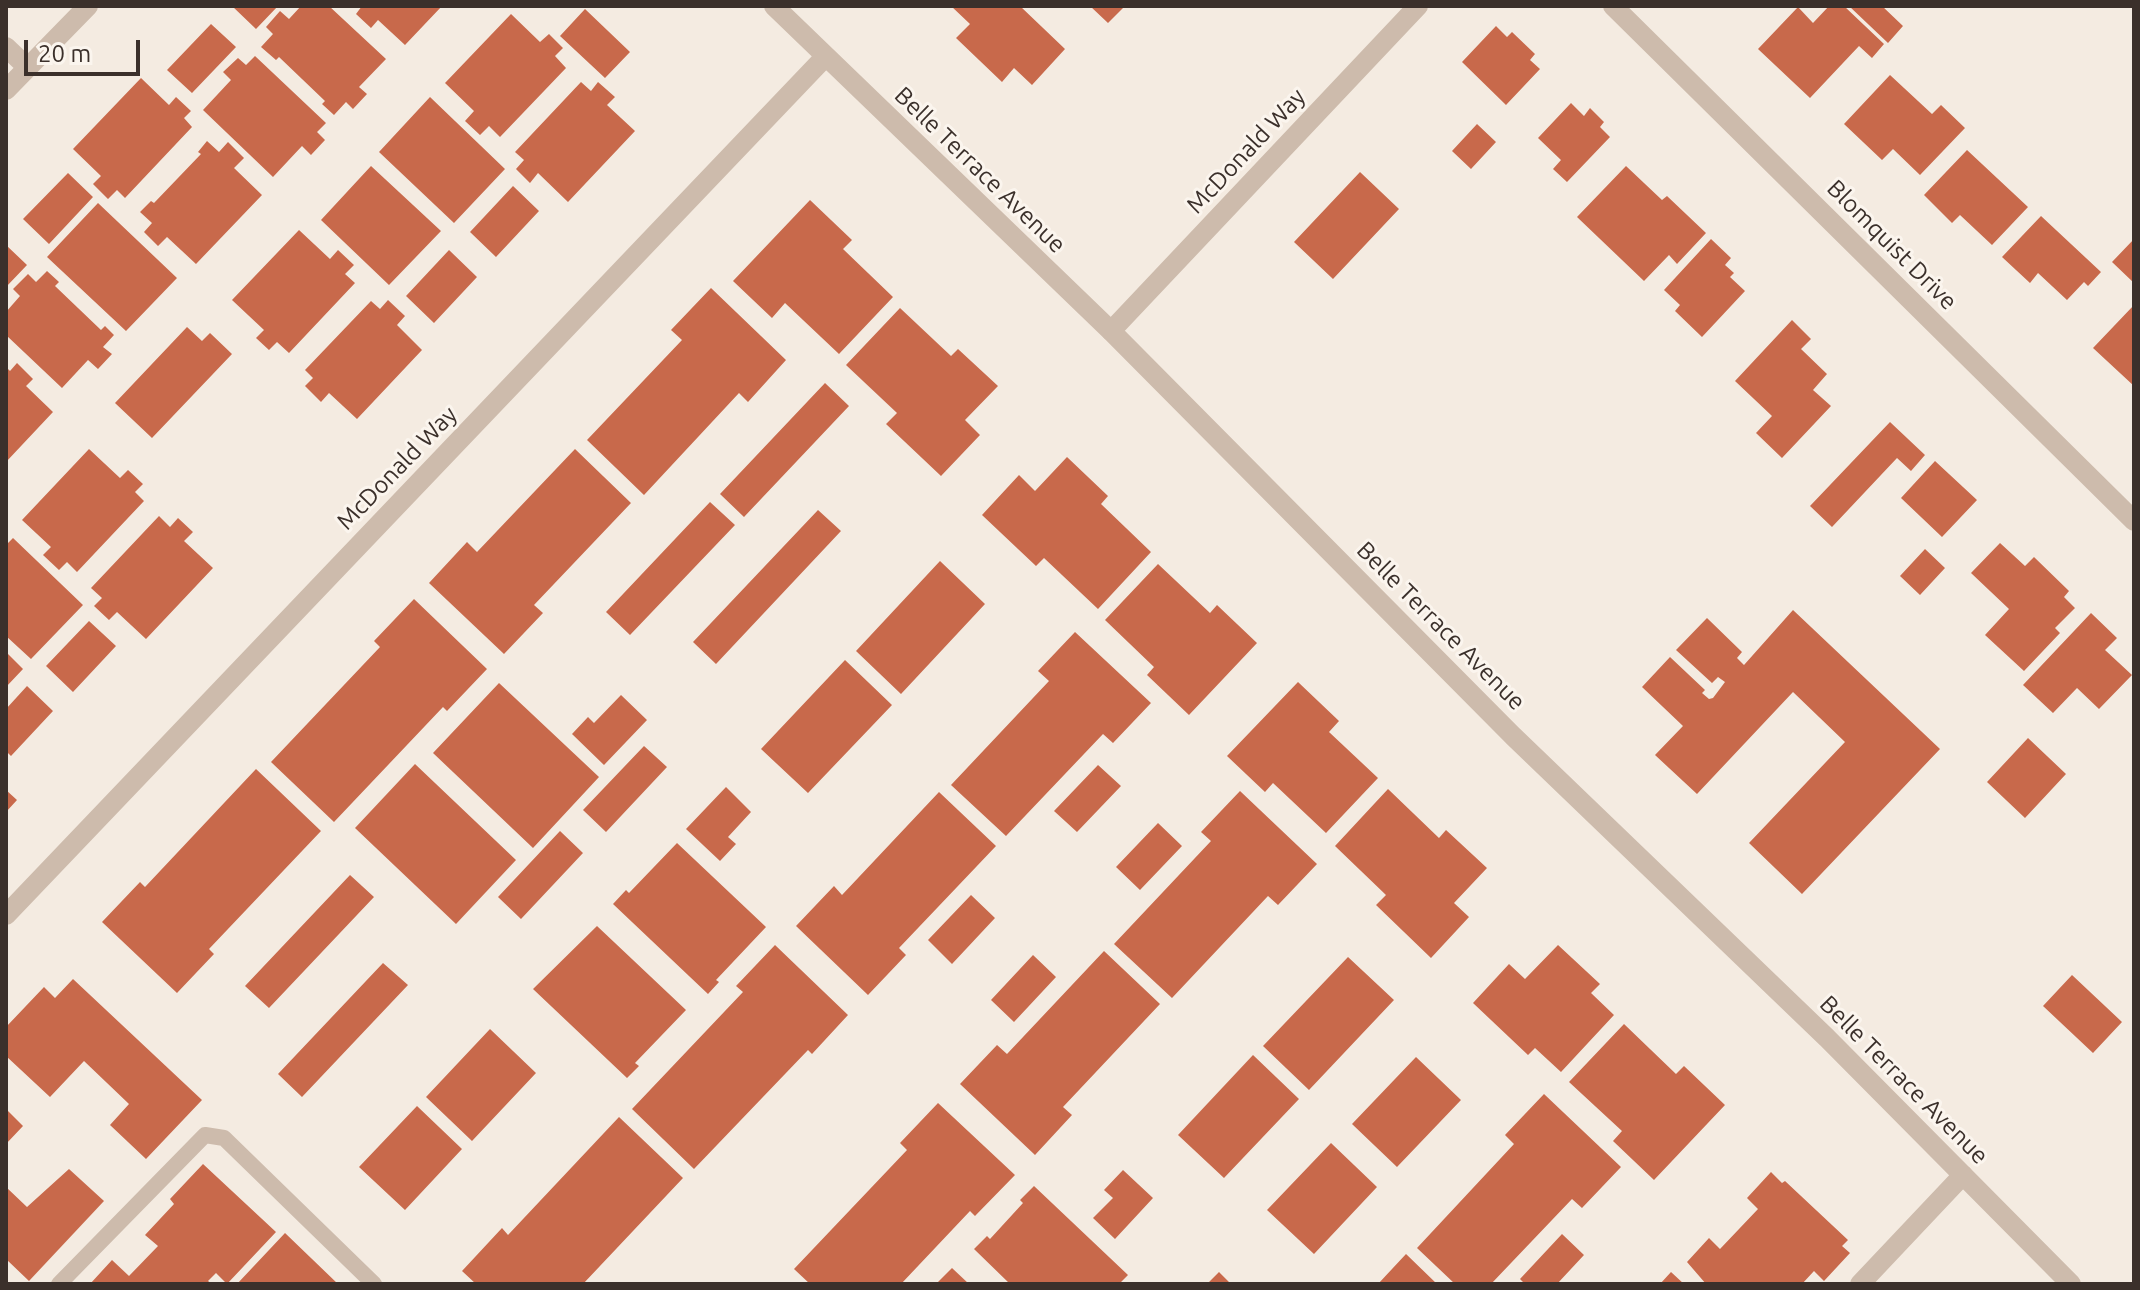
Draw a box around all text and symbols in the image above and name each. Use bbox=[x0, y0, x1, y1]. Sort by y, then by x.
scale bar bbox=[28, 24, 144, 74]
text: 20 m bbox=[38, 40, 91, 67]
street label: Belle Terrace Avenue bbox=[889, 81, 1071, 259]
street label: McDonald Way bbox=[1181, 83, 1311, 219]
street label: Blomquist Drive bbox=[1821, 174, 1963, 316]
street label: McDonald Way bbox=[331, 400, 463, 536]
street label: Belle Terrace Avenue bbox=[1351, 536, 1531, 716]
street label: Belle Terrace Avenue bbox=[1814, 990, 1994, 1170]

